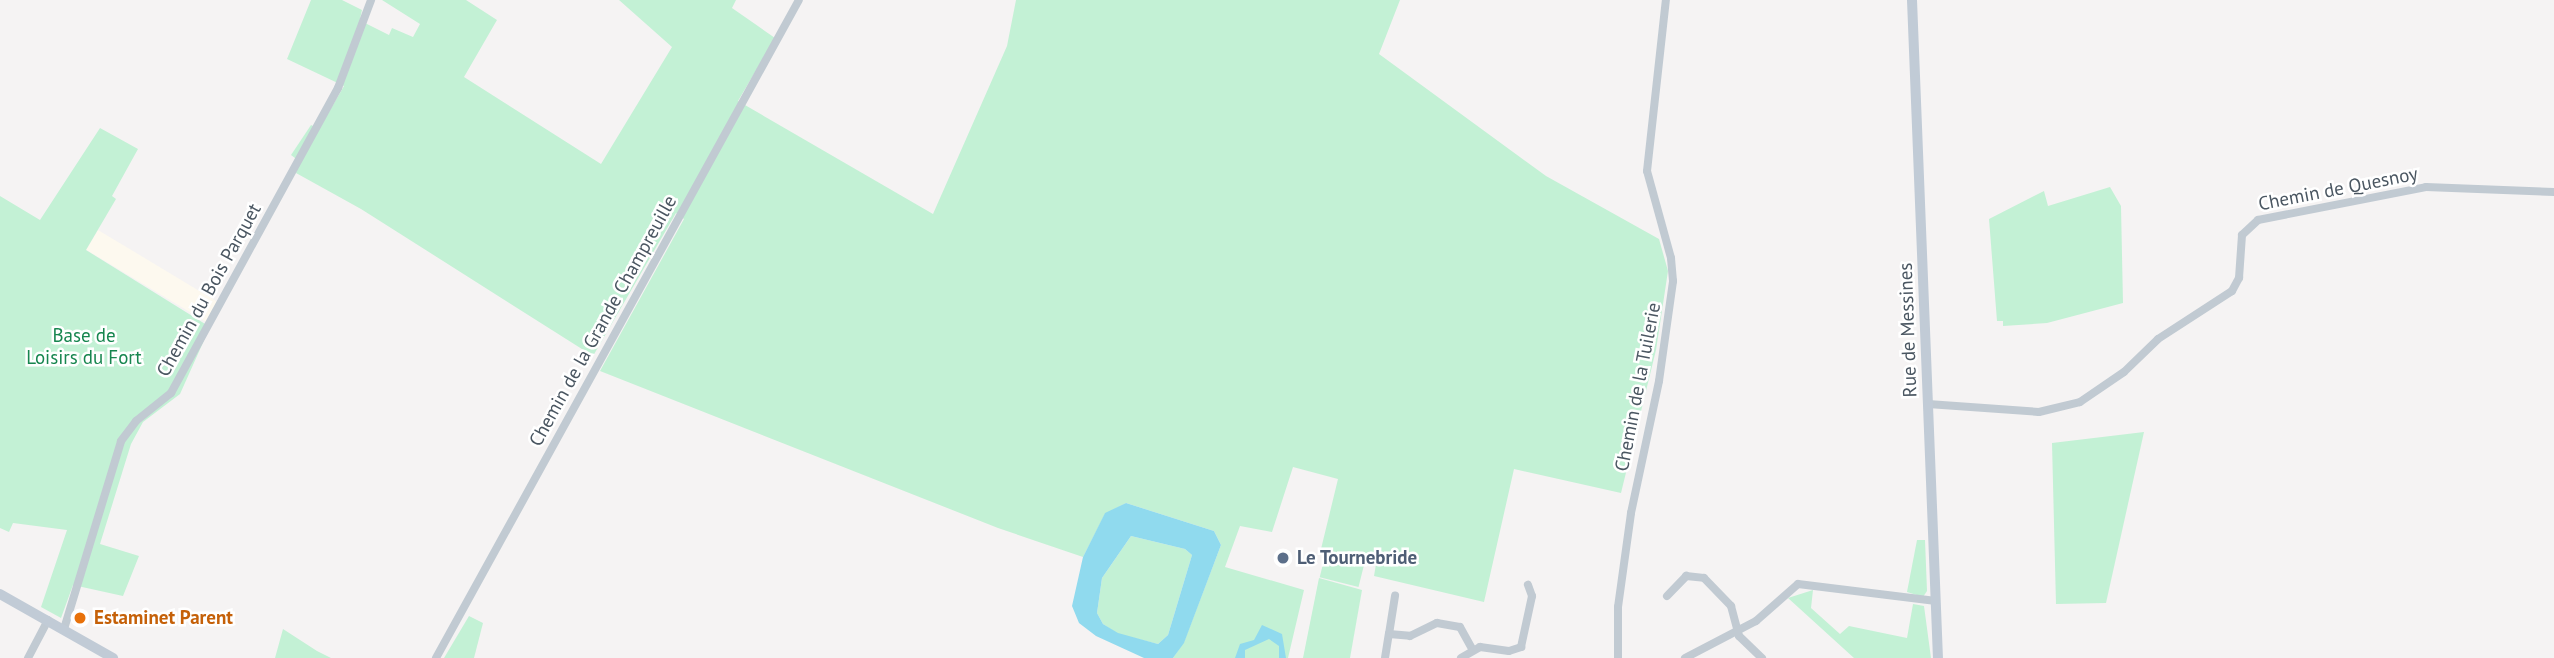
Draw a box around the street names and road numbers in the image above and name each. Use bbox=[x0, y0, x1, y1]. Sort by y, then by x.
street label: Chemin de Quesnoy bbox=[2256, 162, 2420, 216]
street label: Chemin de la Grande Champreuille bbox=[524, 192, 682, 450]
street label: Chemin du Bois Parquet bbox=[152, 200, 266, 380]
street label: Rue de Messines bbox=[1894, 262, 1922, 398]
street label: Chemin de la Tuilerie bbox=[1610, 300, 1666, 474]

